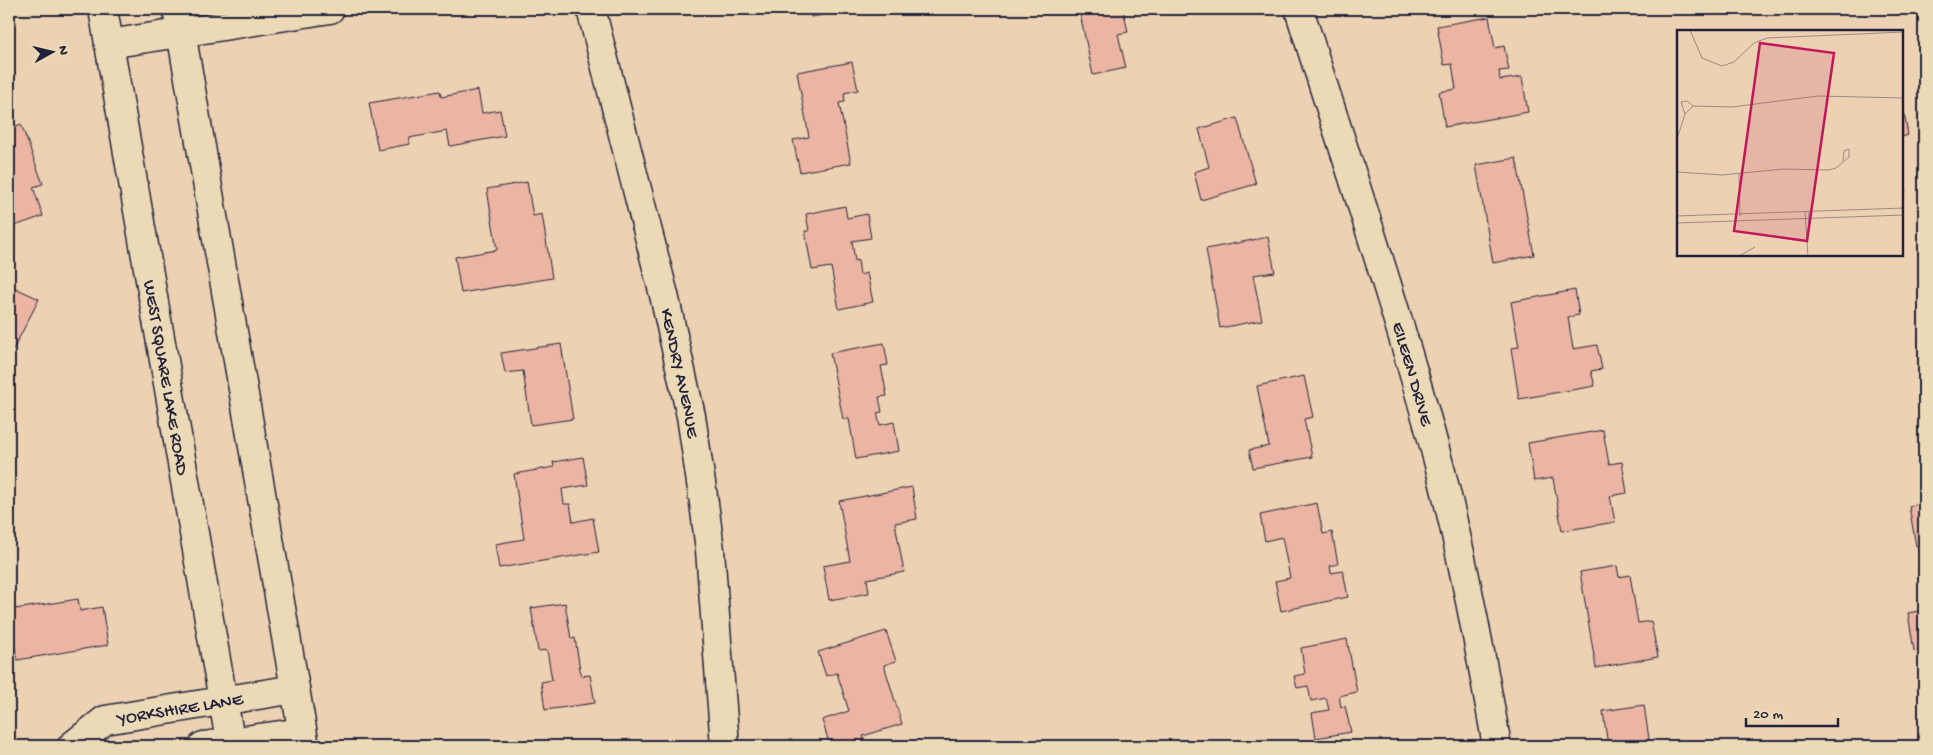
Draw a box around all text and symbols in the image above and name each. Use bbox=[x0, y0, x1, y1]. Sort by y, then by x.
north arrow bbox=[28, 28, 78, 78]
inset map bbox=[1677, 30, 1903, 256]
text: N bbox=[53, 45, 71, 56]
street label: WEST SQUARE LAKE ROAD bbox=[137, 279, 192, 477]
street label: KENDRY AVENUE bbox=[654, 307, 702, 440]
street label: EILEEN DRIVE bbox=[1386, 320, 1436, 429]
street label: YORKSHIRE LANE bbox=[114, 690, 245, 731]
scale bar bbox=[1746, 695, 1838, 727]
text: 20 m bbox=[1753, 706, 1783, 724]

